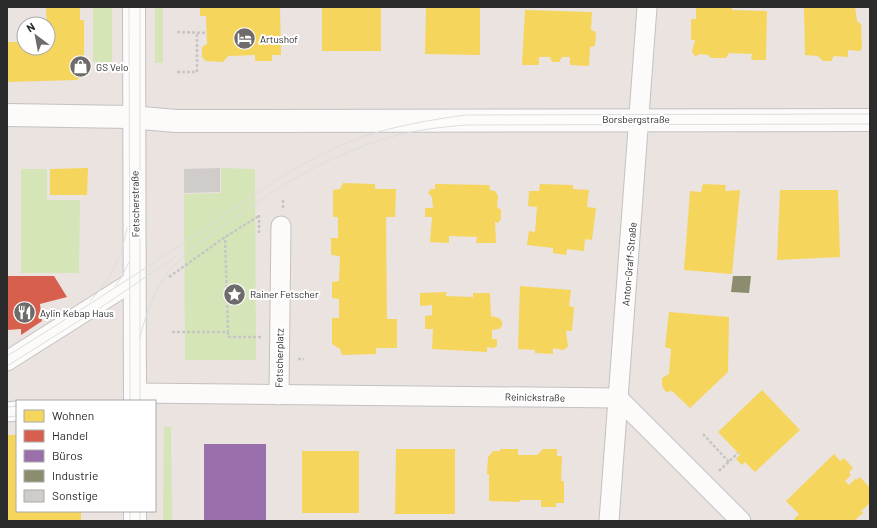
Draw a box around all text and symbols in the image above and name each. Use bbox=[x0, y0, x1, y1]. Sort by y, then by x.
north arrow bbox=[16, 16, 56, 56]
text: N bbox=[24, 20, 37, 35]
hotel icon: Artushof bbox=[231, 26, 257, 52]
place label: Artushof bbox=[260, 33, 298, 45]
shop icon: GS Velo bbox=[67, 54, 93, 80]
place label: GS Velo bbox=[96, 61, 128, 73]
street label: Borsbergstraße bbox=[602, 113, 670, 125]
street label: Fetscherstraße bbox=[128, 171, 142, 237]
street label: Anton-Graff-Straße bbox=[619, 222, 639, 306]
place icon: Rainer Fetscher bbox=[221, 281, 247, 307]
place label: Rainer Fetscher bbox=[250, 288, 319, 300]
restaurant icon: Aylin Kebap Haus bbox=[11, 300, 37, 326]
place label: Aylin Kebap Haus bbox=[40, 307, 114, 319]
street label: Fetscherplatz bbox=[272, 328, 286, 388]
street label: Reinickstraße bbox=[505, 390, 565, 404]
legend bbox=[16, 400, 156, 512]
text: Wohnen bbox=[52, 408, 94, 422]
text: Handel bbox=[52, 428, 88, 442]
text: Büros bbox=[52, 448, 83, 462]
text: Industrie bbox=[52, 468, 98, 482]
text: Sonstige bbox=[52, 488, 98, 502]

